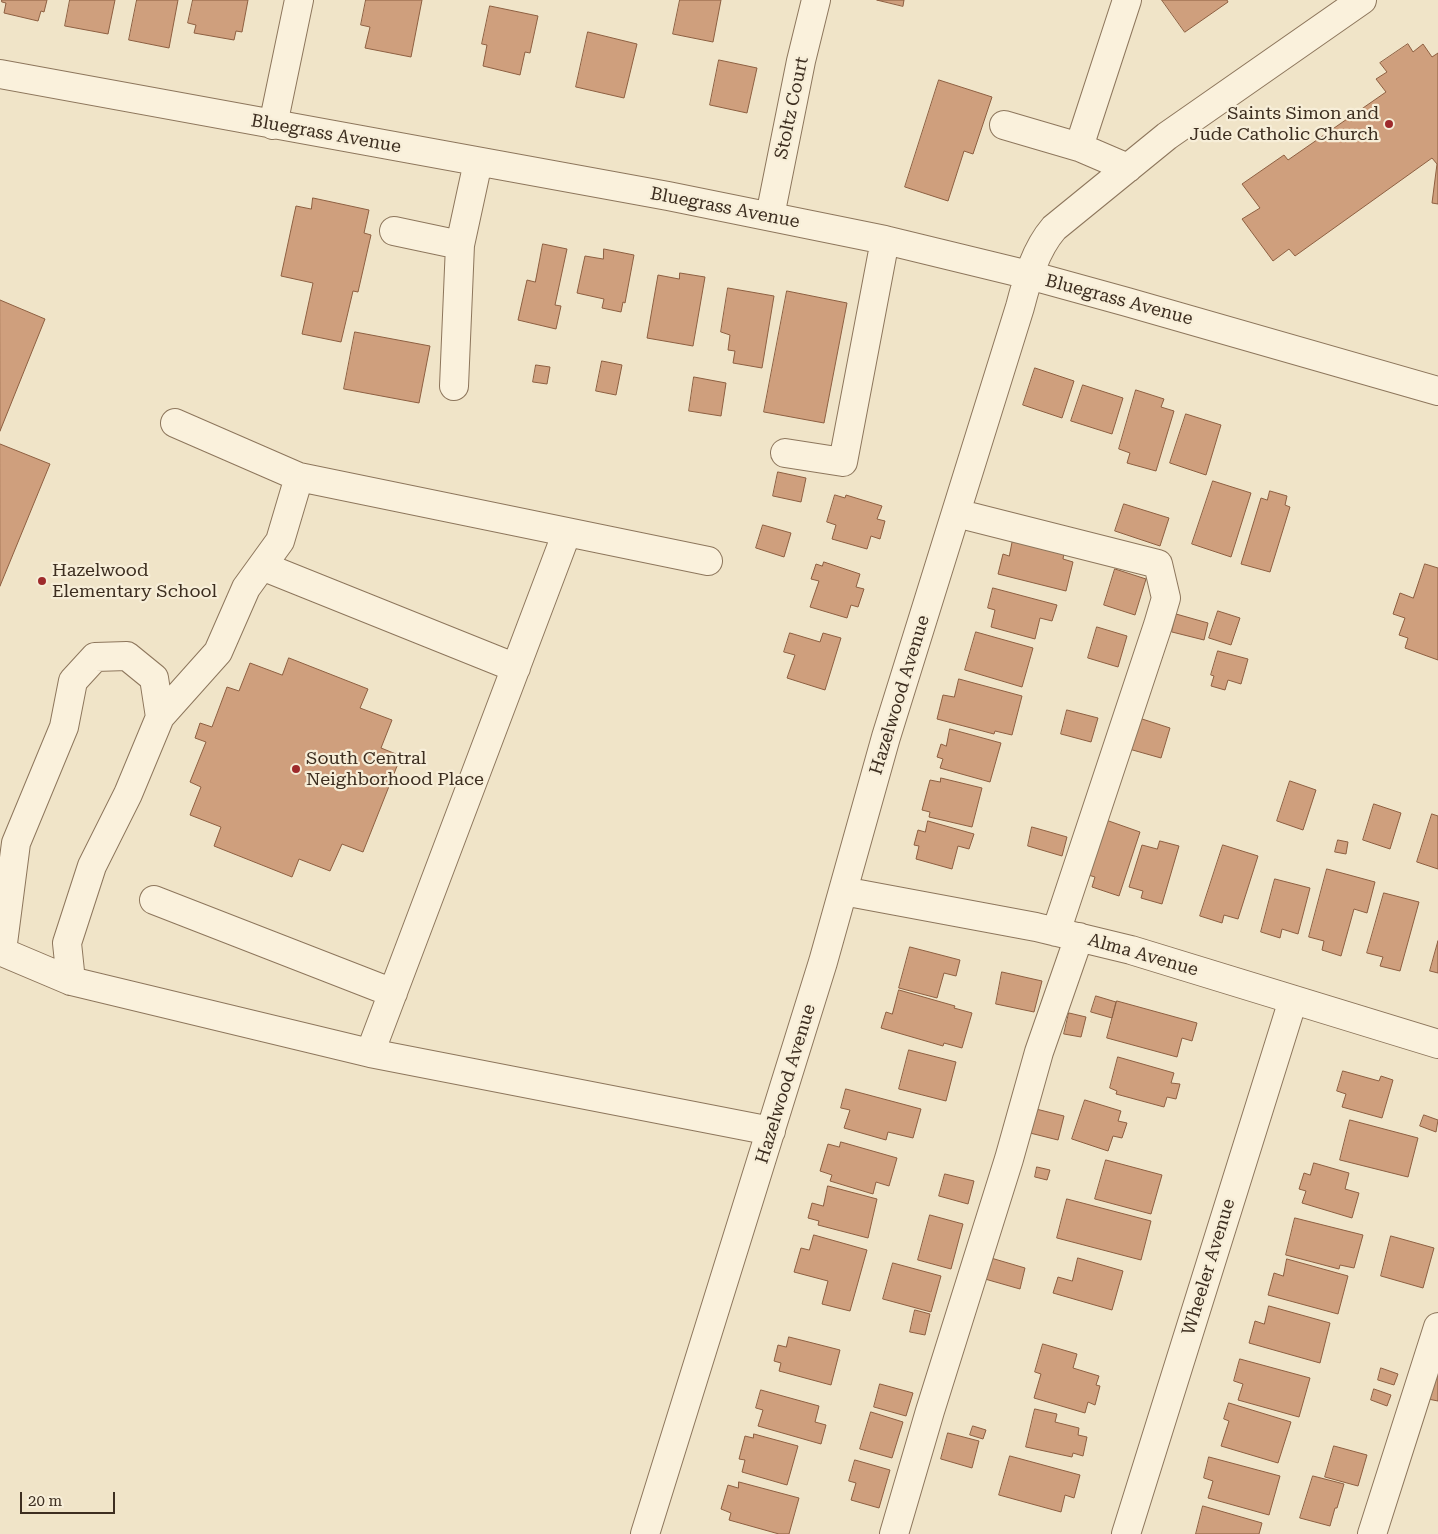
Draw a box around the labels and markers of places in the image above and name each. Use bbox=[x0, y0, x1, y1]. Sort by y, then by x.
place label: Saints Simon and Jude Catholic Church bbox=[1190, 103, 1379, 146]
marker: Saints Simon and Jude Catholic Church bbox=[1383, 118, 1395, 130]
place label: Hazelwood Elementary School bbox=[52, 560, 217, 602]
marker: Hazelwood Elementary School bbox=[36, 575, 48, 587]
place label: South Central Neighborhood Place bbox=[306, 748, 484, 791]
marker: South Central Neighborhood Place bbox=[290, 763, 302, 775]

